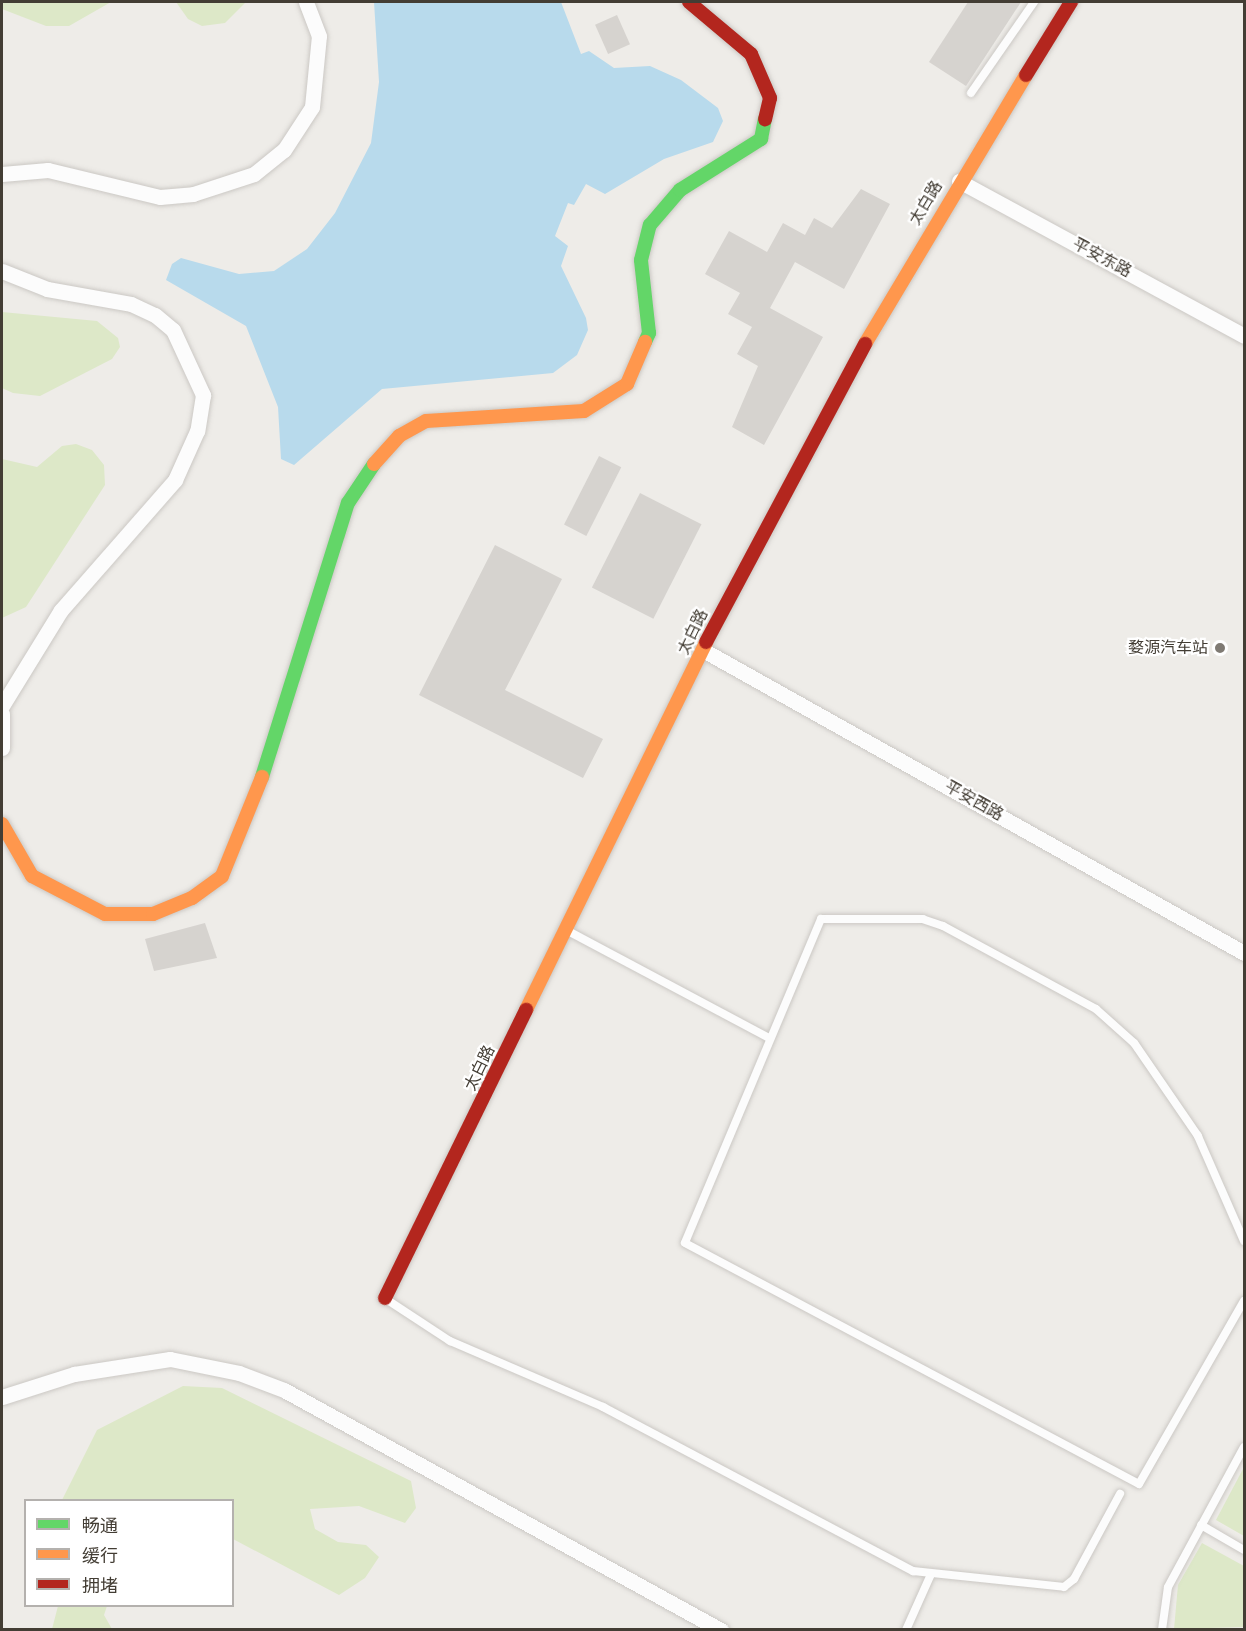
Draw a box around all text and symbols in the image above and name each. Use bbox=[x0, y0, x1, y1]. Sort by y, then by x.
street label: 太白路 bbox=[905, 177, 947, 229]
street label: 平安东路 bbox=[1069, 235, 1135, 281]
street label: 太白路 bbox=[674, 606, 712, 658]
place label: 婺源汽车站 bbox=[1128, 638, 1208, 658]
marker: 婺源汽车站 bbox=[1213, 641, 1227, 655]
street label: 平安西路 bbox=[941, 777, 1007, 825]
street label: 太白路 bbox=[461, 1042, 499, 1094]
legend bbox=[24, 1499, 234, 1607]
text: 畅通 bbox=[82, 1515, 118, 1536]
text: 缓行 bbox=[82, 1545, 118, 1566]
text: 拥堵 bbox=[82, 1575, 118, 1596]

